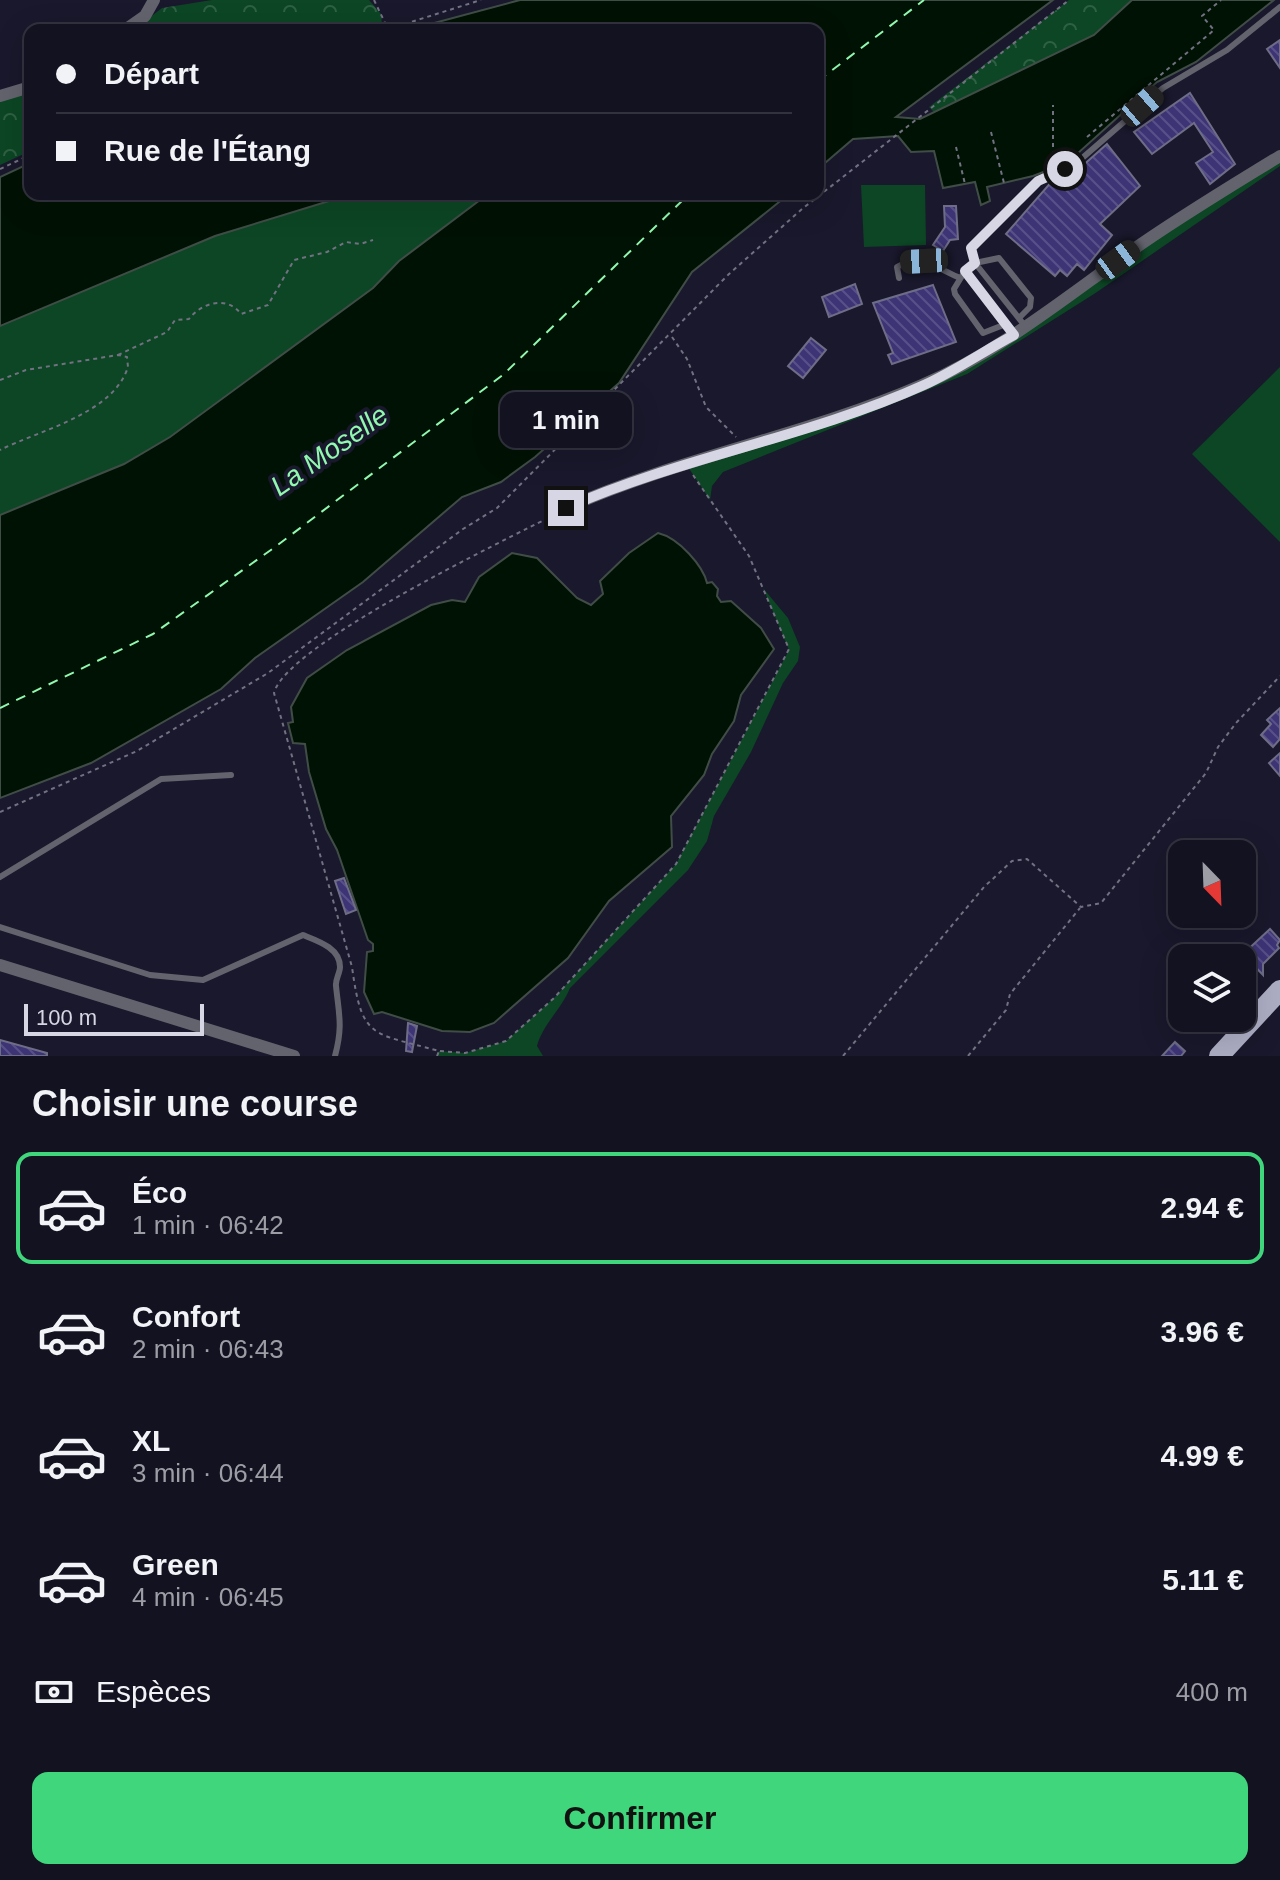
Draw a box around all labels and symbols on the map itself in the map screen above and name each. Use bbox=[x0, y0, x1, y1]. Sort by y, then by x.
car bbox=[1116, 81, 1168, 131]
route start bbox=[1047, 151, 1083, 187]
car bbox=[1092, 236, 1144, 284]
car bbox=[899, 248, 949, 274]
callout: 1 min bbox=[500, 392, 632, 448]
water label: La Moselle bbox=[265, 399, 394, 502]
route end bbox=[548, 490, 584, 526]
north arrow bbox=[1168, 840, 1256, 928]
scale bar bbox=[24, 1000, 204, 1036]

